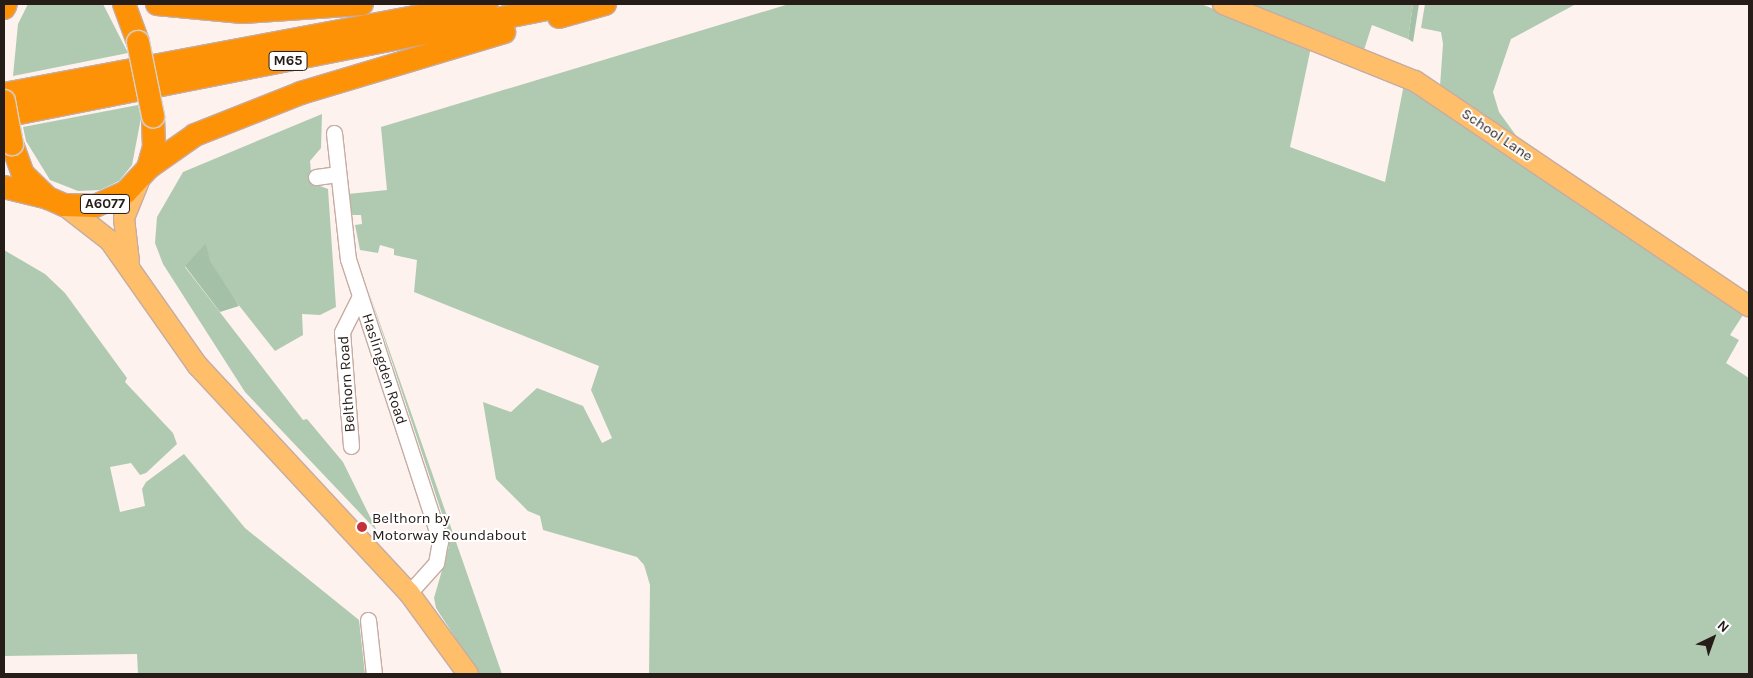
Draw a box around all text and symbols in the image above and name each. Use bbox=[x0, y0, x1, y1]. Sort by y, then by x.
road number: M65 bbox=[268, 49, 308, 72]
street label: School Lane bbox=[1458, 105, 1536, 165]
road number: A6077 bbox=[79, 192, 131, 215]
street label: Haslingden Road bbox=[358, 311, 410, 427]
street label: Belthorn Road bbox=[335, 335, 359, 433]
place label: Belthorn by Motorway Roundabout bbox=[372, 509, 526, 544]
marker: Belthorn by Motorway Roundabout bbox=[356, 521, 368, 533]
north arrow bbox=[1688, 613, 1738, 663]
text: N bbox=[1714, 617, 1733, 636]

